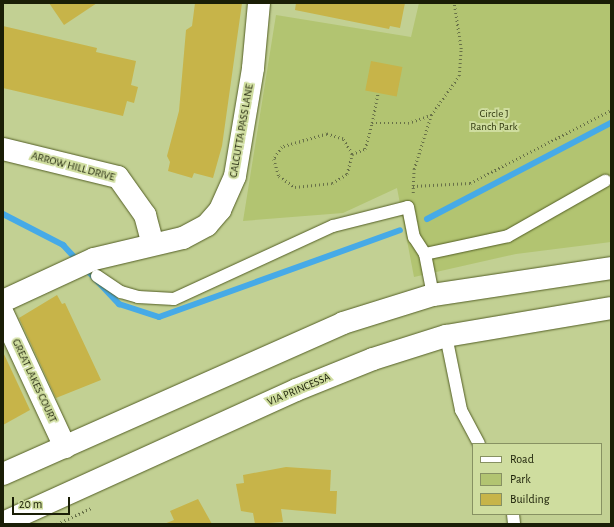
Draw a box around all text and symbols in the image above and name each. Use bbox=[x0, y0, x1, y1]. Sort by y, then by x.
street label: CALCUTTA PASS LANE bbox=[227, 83, 257, 179]
park label: Circle J Ranch Park bbox=[470, 108, 518, 134]
street label: ARROW HILL DRIVE bbox=[30, 150, 116, 184]
street label: GREAT LAKES COURT bbox=[9, 337, 59, 425]
street label: VIA PRINCESSA bbox=[265, 371, 333, 409]
legend bbox=[472, 443, 602, 515]
text: Road bbox=[510, 453, 534, 465]
text: Park bbox=[510, 473, 531, 485]
scale bar bbox=[14, 489, 72, 515]
text: Building bbox=[510, 493, 550, 505]
text: 20 m bbox=[19, 498, 42, 510]

